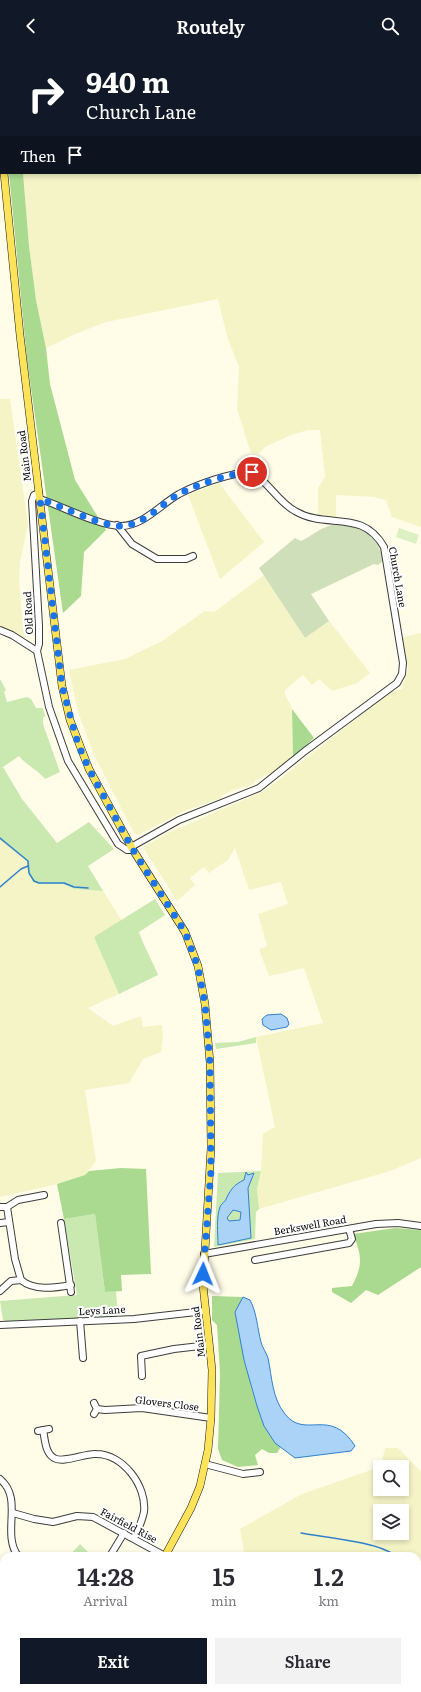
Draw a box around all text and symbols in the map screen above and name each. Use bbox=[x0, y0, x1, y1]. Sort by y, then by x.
text: Routely bbox=[176, 13, 245, 40]
icon: back bbox=[20, 15, 42, 37]
icon: search bbox=[379, 15, 401, 37]
text: 940 m bbox=[86, 60, 170, 102]
icon: right bbox=[20, 68, 72, 120]
text: Church Lane bbox=[86, 98, 196, 125]
text: Then bbox=[20, 144, 56, 167]
icon: arrive bbox=[64, 144, 86, 166]
street label: Main Road bbox=[13, 430, 34, 483]
pin bbox=[235, 455, 269, 489]
icon: arrive bbox=[241, 461, 263, 483]
street label: Church Lane bbox=[386, 545, 411, 608]
street label: Old Road bbox=[19, 591, 36, 635]
street label: Berkswell Road bbox=[273, 1211, 347, 1238]
position arrow bbox=[182, 1253, 224, 1295]
street label: Leys Lane bbox=[78, 1301, 126, 1318]
street label: Main Road bbox=[187, 1306, 208, 1359]
street label: Glovers Close bbox=[134, 1391, 200, 1414]
map controls bbox=[373, 1460, 409, 1540]
button: search bbox=[373, 1460, 409, 1496]
street label: Fairfield Rise bbox=[98, 1503, 160, 1546]
button: layers bbox=[373, 1504, 409, 1540]
text: 14:28 bbox=[77, 1558, 134, 1593]
text: 15 bbox=[213, 1558, 235, 1593]
text: 1.2 bbox=[314, 1558, 344, 1593]
text: Arrival bbox=[83, 1591, 128, 1610]
text: min bbox=[211, 1591, 237, 1610]
text: km bbox=[319, 1591, 339, 1610]
button: Exit bbox=[20, 1638, 207, 1684]
button: Share bbox=[215, 1638, 401, 1684]

